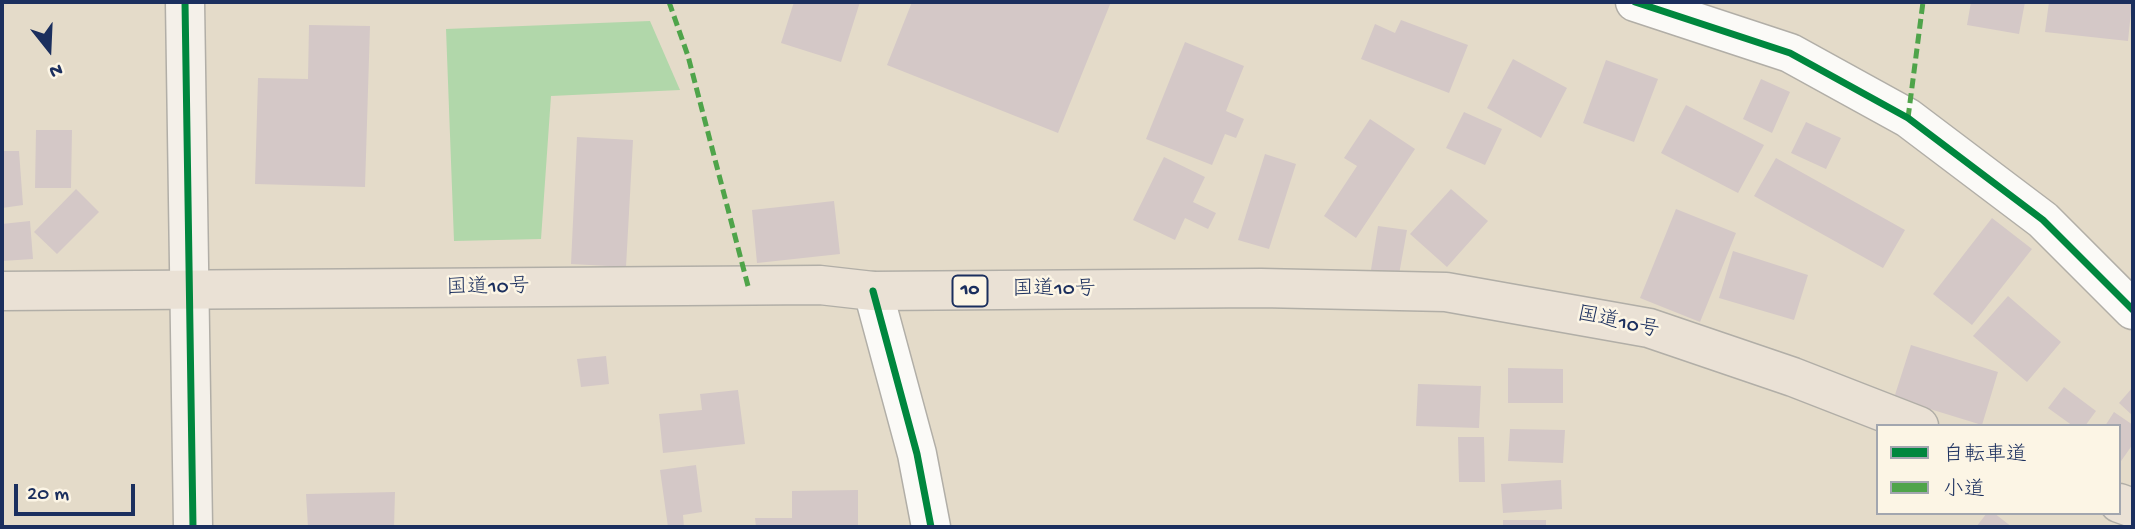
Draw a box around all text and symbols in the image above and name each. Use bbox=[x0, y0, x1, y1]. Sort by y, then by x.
north arrow bbox=[14, 14, 84, 84]
text: N bbox=[46, 57, 65, 82]
street label: 国道10号 bbox=[446, 276, 530, 302]
road number: 10 bbox=[953, 276, 988, 306]
street label: 国道10号 bbox=[1012, 278, 1096, 304]
street label: 国道10号 bbox=[1575, 303, 1661, 345]
legend bbox=[1876, 424, 2121, 515]
text: 自転車道 bbox=[1943, 444, 2027, 469]
scale bar bbox=[18, 470, 138, 514]
text: 小道 bbox=[1943, 479, 1985, 504]
text: 20 m bbox=[27, 483, 69, 508]

